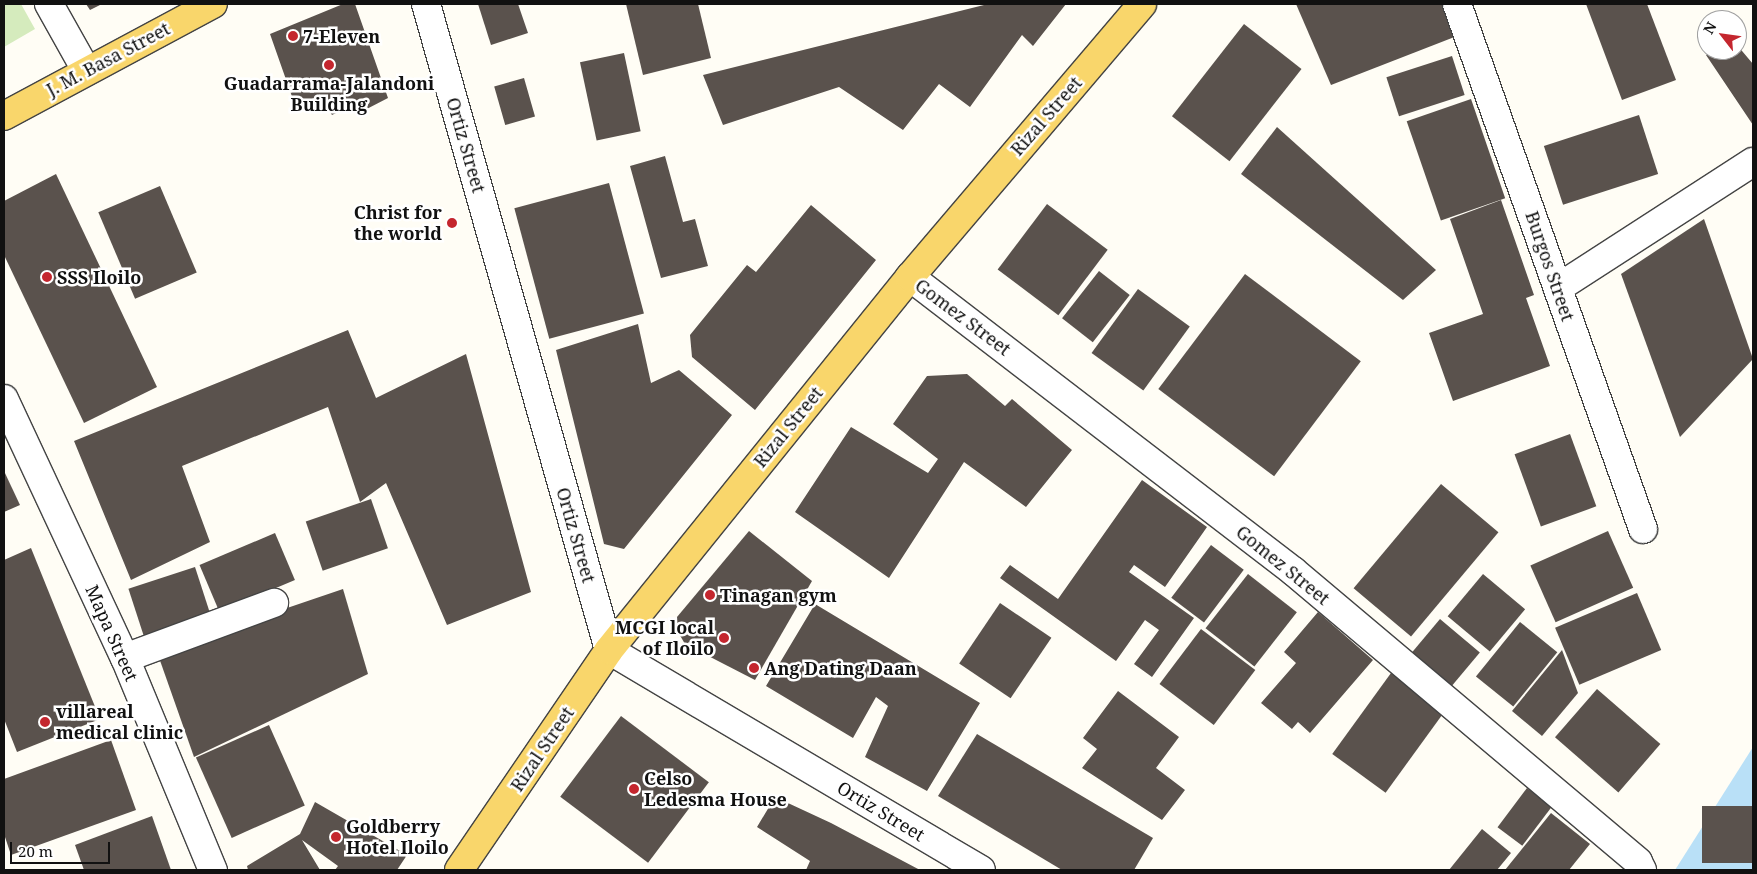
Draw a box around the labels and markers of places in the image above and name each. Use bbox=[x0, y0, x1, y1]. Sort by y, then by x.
place label: 7-Eleven bbox=[303, 25, 380, 47]
marker: 7-Eleven bbox=[287, 30, 299, 42]
marker: Guadarrama-Jalandoni Building bbox=[323, 59, 335, 71]
place label: Guadarrama-Jalandoni Building bbox=[224, 73, 434, 116]
place label: Christ for the world bbox=[354, 202, 442, 244]
marker: Christ for the world bbox=[446, 217, 458, 229]
place label: SSS Iloilo bbox=[57, 266, 141, 288]
marker: SSS Iloilo bbox=[41, 271, 53, 283]
place label: Tinagan gym bbox=[720, 584, 837, 606]
marker: Tinagan gym bbox=[704, 589, 716, 601]
place label: MCGI local of Iloilo bbox=[615, 617, 714, 660]
marker: MCGI local of Iloilo bbox=[718, 632, 730, 644]
place label: Ang Dating Daan bbox=[764, 657, 917, 679]
marker: Ang Dating Daan bbox=[748, 662, 760, 674]
place label: villareal medical clinic bbox=[56, 701, 183, 744]
marker: villareal medical clinic bbox=[38, 715, 52, 729]
place label: Celso Ledesma House bbox=[644, 768, 787, 811]
marker: Celso Ledesma House bbox=[628, 783, 640, 795]
place label: Goldberry Hotel Iloilo bbox=[346, 816, 449, 859]
marker: Goldberry Hotel Iloilo bbox=[330, 831, 342, 843]

